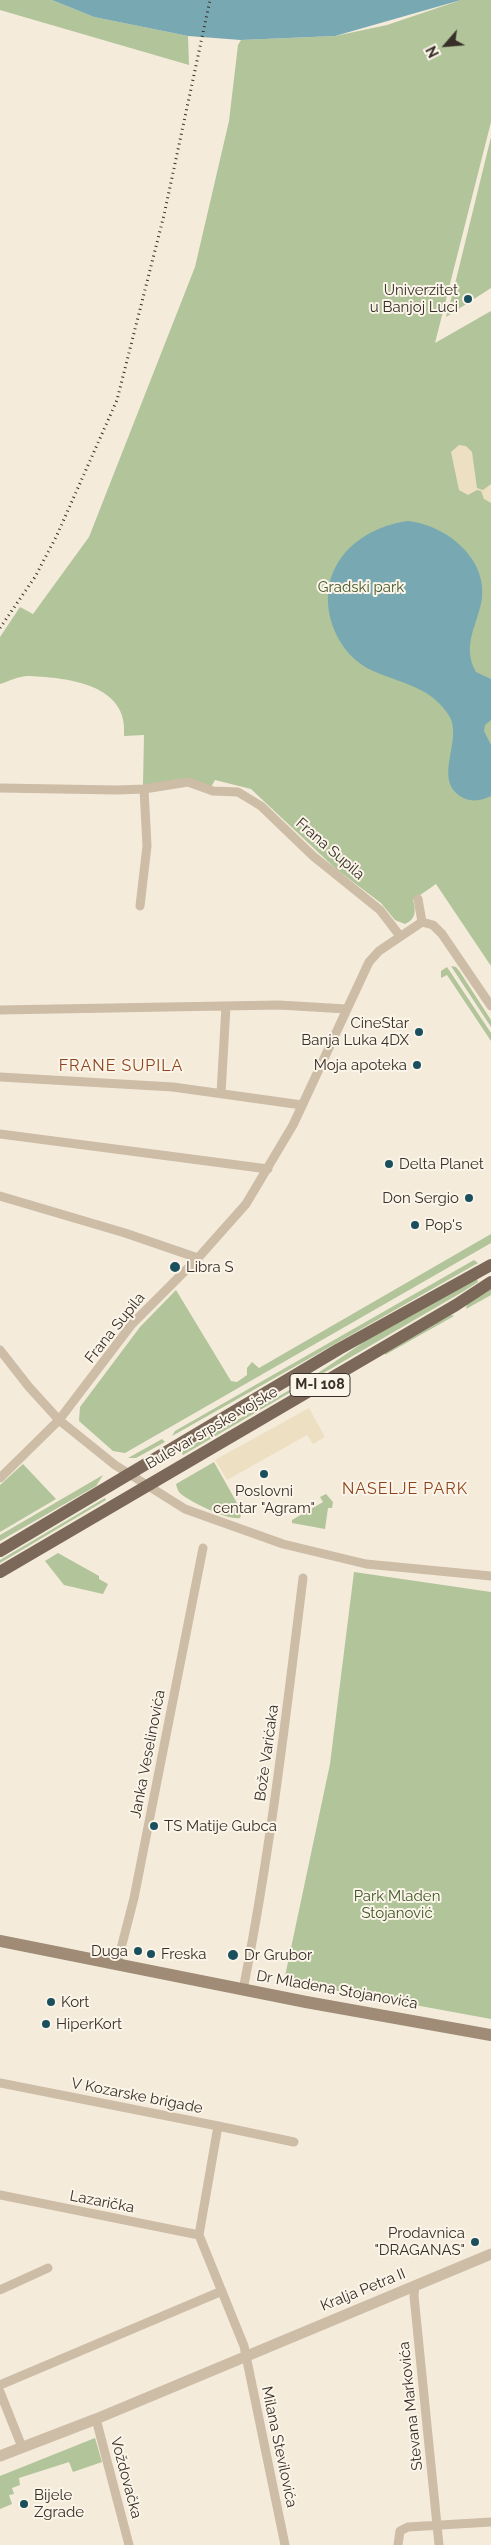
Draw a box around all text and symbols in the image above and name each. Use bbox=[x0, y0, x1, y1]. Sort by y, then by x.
north arrow bbox=[421, 20, 471, 70]
text: N bbox=[423, 43, 442, 60]
place label: Univerzitet u Banjoj Luci bbox=[370, 281, 458, 316]
marker: Univerzitet u Banjoj Luci bbox=[462, 293, 474, 305]
park label: Gradski park bbox=[318, 578, 404, 596]
street label: Frana Supila bbox=[292, 814, 368, 884]
place label: CineStar Banja Luka 4DX bbox=[301, 1014, 409, 1049]
marker: CineStar Banja Luka 4DX bbox=[413, 1026, 425, 1038]
district label: FRANE SUPILA bbox=[57, 1056, 185, 1076]
place label: Moja apoteka bbox=[314, 1056, 407, 1074]
marker: Moja apoteka bbox=[411, 1059, 423, 1071]
place label: Delta Planet bbox=[399, 1155, 484, 1173]
marker: Delta Planet bbox=[383, 1158, 395, 1170]
place label: Don Sergio bbox=[382, 1189, 459, 1207]
marker: Don Sergio bbox=[463, 1192, 475, 1204]
place label: Pop's bbox=[425, 1216, 462, 1234]
marker: Pop's bbox=[409, 1219, 421, 1231]
place label: Libra S bbox=[186, 1258, 234, 1276]
marker: Libra S bbox=[168, 1260, 182, 1274]
street label: Frana Supila bbox=[81, 1289, 149, 1367]
road number: M-I 108 bbox=[290, 1374, 350, 1396]
street label: Bulevar srpske vojske bbox=[143, 1383, 281, 1473]
marker: Poslovni centar "Agram" bbox=[258, 1468, 270, 1480]
district label: NASELJE PARK bbox=[340, 1479, 470, 1499]
place label: Poslovni centar "Agram" bbox=[213, 1482, 315, 1517]
street label: Janka Veselinovića bbox=[127, 1688, 169, 1820]
street label: Bože Varićaka bbox=[251, 1704, 283, 1802]
place label: TS Matije Gubca bbox=[164, 1817, 277, 1835]
marker: TS Matije Gubca bbox=[148, 1820, 160, 1832]
park label: Park Mladen Stojanović bbox=[354, 1887, 440, 1922]
place label: Duga bbox=[91, 1942, 128, 1960]
marker: Duga bbox=[132, 1945, 144, 1957]
place label: Freska bbox=[161, 1945, 206, 1963]
place label: Dr Grubor bbox=[244, 1946, 312, 1964]
marker: Freska bbox=[145, 1948, 157, 1960]
marker: Dr Grubor bbox=[226, 1948, 240, 1962]
street label: Dr Mladena Stojanovića bbox=[255, 1967, 419, 2013]
place label: Kort bbox=[61, 1993, 89, 2011]
marker: Kort bbox=[45, 1996, 57, 2008]
place label: HiperKort bbox=[56, 2015, 122, 2033]
marker: HiperKort bbox=[40, 2018, 52, 2030]
street label: V Kozarske brigade bbox=[70, 2074, 204, 2118]
street label: Lazarička bbox=[68, 2187, 136, 2217]
place label: Prodavnica "DRAGANAS" bbox=[374, 2224, 465, 2259]
marker: Prodavnica "DRAGANAS" bbox=[469, 2236, 481, 2248]
street label: Kralja Petra II bbox=[318, 2265, 408, 2315]
street label: Stevana Markovića bbox=[395, 2341, 427, 2471]
street label: Milana Stevilovića bbox=[257, 2385, 301, 2509]
street label: Voždovačka bbox=[107, 2435, 145, 2521]
place label: Bijele Zgrade bbox=[34, 2486, 84, 2521]
marker: Bijele Zgrade bbox=[18, 2498, 30, 2510]

